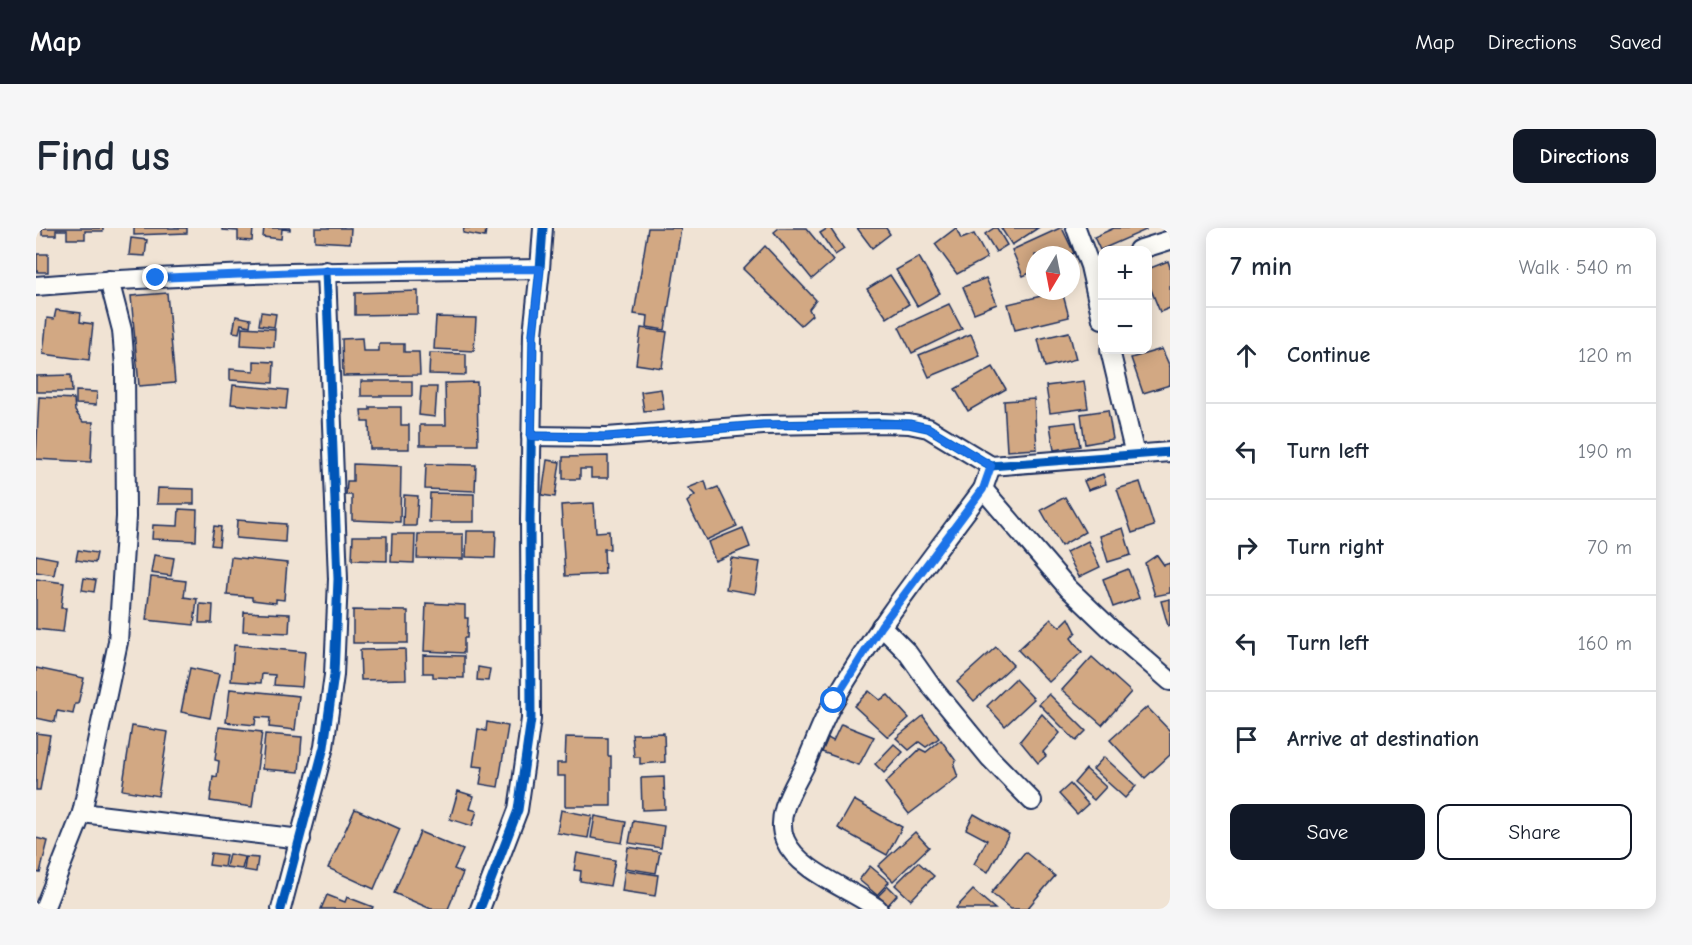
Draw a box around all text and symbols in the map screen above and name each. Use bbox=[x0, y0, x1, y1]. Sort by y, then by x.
text: Map bbox=[30, 26, 81, 58]
text: Map bbox=[1415, 30, 1455, 54]
text: Directions bbox=[1488, 30, 1577, 54]
text: Saved bbox=[1610, 30, 1662, 54]
button: Directions bbox=[1513, 129, 1656, 183]
text: Find us bbox=[36, 132, 170, 181]
north arrow bbox=[1026, 246, 1080, 300]
map controls bbox=[1098, 246, 1152, 354]
button: + bbox=[1098, 246, 1152, 300]
text: 7 min bbox=[1230, 252, 1292, 282]
text: Walk · 540 m bbox=[1519, 256, 1632, 279]
route end bbox=[142, 264, 168, 290]
button: − bbox=[1098, 300, 1152, 354]
icon: ahead bbox=[1230, 339, 1263, 372]
text: Continue bbox=[1287, 342, 1370, 368]
text: 120 m bbox=[1578, 344, 1632, 367]
icon: left bbox=[1230, 435, 1263, 468]
text: Turn left bbox=[1287, 438, 1369, 464]
text: 190 m bbox=[1578, 440, 1632, 463]
icon: right bbox=[1230, 531, 1263, 564]
text: Turn right bbox=[1287, 534, 1384, 560]
text: 70 m bbox=[1587, 536, 1632, 559]
icon: left bbox=[1230, 627, 1263, 660]
text: Turn left bbox=[1287, 630, 1369, 656]
text: 160 m bbox=[1578, 632, 1632, 655]
route start bbox=[820, 687, 846, 713]
icon: arrive bbox=[1230, 723, 1263, 756]
text: Arrive at destination bbox=[1287, 726, 1479, 752]
button: Save bbox=[1230, 804, 1425, 860]
button: Share bbox=[1437, 804, 1632, 860]

